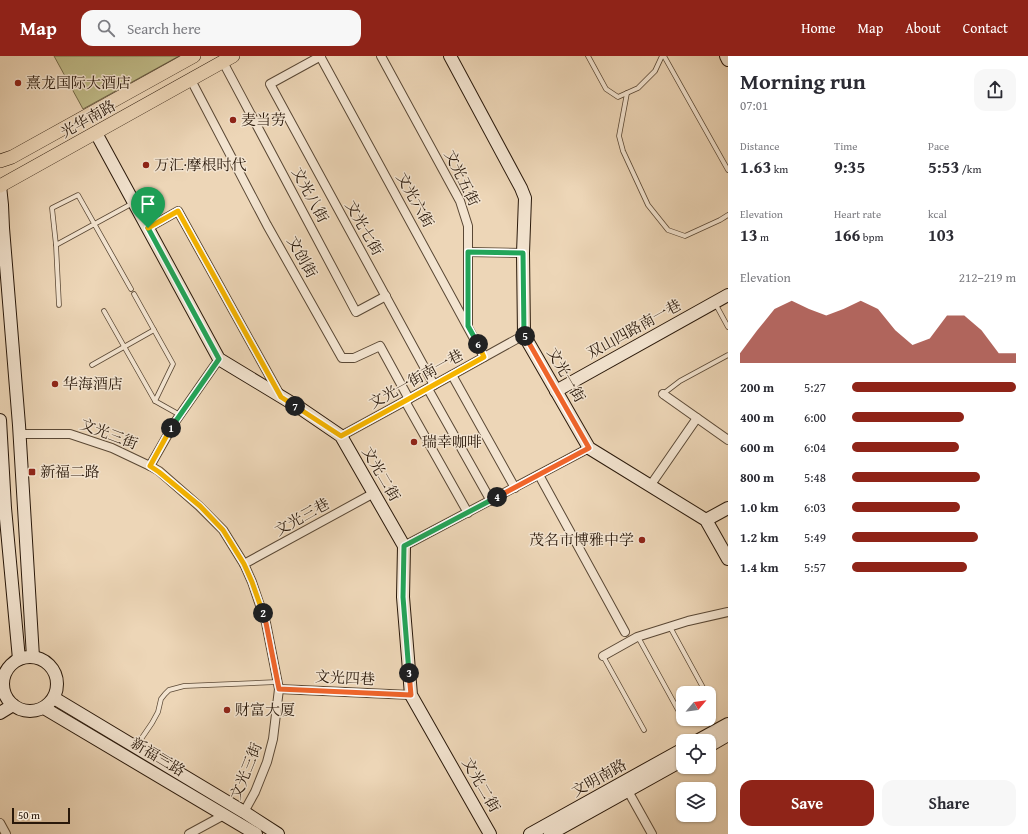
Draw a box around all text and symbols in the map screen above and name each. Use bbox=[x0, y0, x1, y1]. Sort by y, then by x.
search box bbox=[81, 10, 361, 46]
text: Map bbox=[20, 14, 57, 42]
icon: search bbox=[95, 17, 117, 39]
text: Search here bbox=[127, 18, 201, 39]
text: Home bbox=[801, 18, 836, 38]
text: Map bbox=[858, 18, 883, 38]
text: About bbox=[905, 18, 941, 38]
text: Contact bbox=[963, 18, 1008, 38]
text: Morning run bbox=[740, 65, 866, 97]
button: share bbox=[974, 69, 1016, 111]
place label: 熹龙国际大酒店 bbox=[26, 72, 131, 93]
marker: 熹龙国际大酒店 bbox=[13, 78, 23, 88]
street label: 光华南路 bbox=[56, 95, 119, 142]
text: 07:01 bbox=[740, 96, 768, 115]
place label: 麦当劳 bbox=[241, 109, 286, 130]
marker: 麦当劳 bbox=[228, 115, 238, 125]
text: Distance bbox=[740, 138, 779, 154]
text: Time bbox=[834, 138, 857, 154]
text: Pace bbox=[928, 138, 949, 154]
street label: 文光五街 bbox=[440, 146, 485, 209]
place label: 万汇·摩根时代 bbox=[154, 154, 247, 175]
text: 1.63 bbox=[740, 154, 771, 179]
text: 9:35 bbox=[834, 154, 865, 179]
text: 5:53 bbox=[928, 154, 959, 179]
marker: 万汇·摩根时代 bbox=[141, 160, 151, 170]
text: km bbox=[771, 161, 788, 177]
text: /km bbox=[959, 161, 981, 177]
street label: 文光八街 bbox=[287, 163, 334, 226]
street label: 文光六街 bbox=[392, 168, 439, 231]
pin bbox=[131, 187, 165, 228]
icon: arrive bbox=[137, 193, 159, 215]
street label: 文光七街 bbox=[341, 196, 388, 259]
text: Elevation bbox=[740, 206, 783, 222]
text: Heart rate bbox=[834, 206, 881, 222]
text: kcal bbox=[928, 206, 947, 222]
text: 13 bbox=[740, 222, 758, 247]
text: 166 bbox=[834, 222, 860, 247]
text: 103 bbox=[928, 222, 954, 247]
text: m bbox=[758, 229, 769, 245]
text: bpm bbox=[860, 229, 883, 245]
street label: 文创街 bbox=[282, 232, 323, 282]
text: Elevation bbox=[740, 268, 791, 287]
text: 212–219 m bbox=[959, 268, 1016, 287]
street label: 双山四路南一巷 bbox=[583, 294, 685, 363]
pin: 5 bbox=[515, 326, 535, 346]
text: 5 bbox=[522, 328, 528, 344]
pin: 6 bbox=[468, 334, 488, 354]
text: 6 bbox=[475, 336, 481, 352]
street label: 文光一街南一巷 bbox=[365, 344, 467, 413]
street label: 文光一街 bbox=[542, 344, 591, 406]
place label: 华海酒店 bbox=[63, 373, 123, 394]
text: 200 m bbox=[740, 378, 774, 397]
text: 5:27 bbox=[804, 378, 826, 397]
marker: 华海酒店 bbox=[50, 379, 60, 389]
pin: 7 bbox=[285, 396, 305, 416]
text: 7 bbox=[292, 398, 298, 414]
text: 400 m bbox=[740, 408, 774, 427]
text: 6:00 bbox=[804, 408, 826, 427]
street label: 文光三街 bbox=[77, 413, 141, 454]
pin: 1 bbox=[161, 418, 181, 438]
text: 1 bbox=[168, 420, 174, 436]
place label: 瑞幸咖啡 bbox=[422, 431, 482, 452]
marker: 瑞幸咖啡 bbox=[409, 437, 419, 447]
text: 600 m bbox=[740, 438, 774, 457]
text: 6:04 bbox=[804, 438, 826, 457]
street label: 文光二街 bbox=[357, 443, 406, 505]
place label: 新福二路 bbox=[40, 461, 100, 482]
marker: 新福二路 bbox=[27, 467, 37, 477]
text: 800 m bbox=[740, 468, 774, 487]
text: 5:48 bbox=[804, 468, 826, 487]
pin: 4 bbox=[487, 487, 507, 507]
text: 4 bbox=[494, 489, 500, 505]
street label: 文光三巷 bbox=[270, 493, 333, 540]
text: 1.0 km bbox=[740, 498, 779, 517]
text: 6:03 bbox=[804, 498, 826, 517]
text: 1.2 km bbox=[740, 528, 779, 547]
text: 5:49 bbox=[804, 528, 826, 547]
place label: 茂名市博雅中学 bbox=[529, 529, 634, 550]
marker: 茂名市博雅中学 bbox=[637, 535, 647, 545]
text: 1.4 km bbox=[740, 558, 779, 577]
text: 5:57 bbox=[804, 558, 826, 577]
pin: 2 bbox=[253, 603, 273, 623]
text: 2 bbox=[260, 605, 266, 621]
pin: 3 bbox=[399, 663, 419, 683]
street label: 文光四巷 bbox=[315, 665, 376, 690]
text: 3 bbox=[406, 665, 412, 681]
north arrow bbox=[676, 686, 716, 726]
map controls bbox=[676, 686, 716, 822]
place label: 财富大厦 bbox=[235, 699, 295, 720]
marker: 财富大厦 bbox=[222, 705, 232, 715]
street label: 新福三路 bbox=[127, 732, 189, 781]
button: locate bbox=[676, 734, 716, 774]
street label: 文光三街 bbox=[225, 739, 267, 803]
street label: 文光二街 bbox=[457, 754, 506, 816]
street label: 文明南路 bbox=[567, 754, 630, 801]
button: Save bbox=[740, 780, 874, 826]
button: Share bbox=[882, 780, 1016, 826]
button: layers bbox=[676, 782, 716, 822]
scale bar bbox=[12, 806, 70, 825]
text: 50 m bbox=[18, 807, 40, 823]

